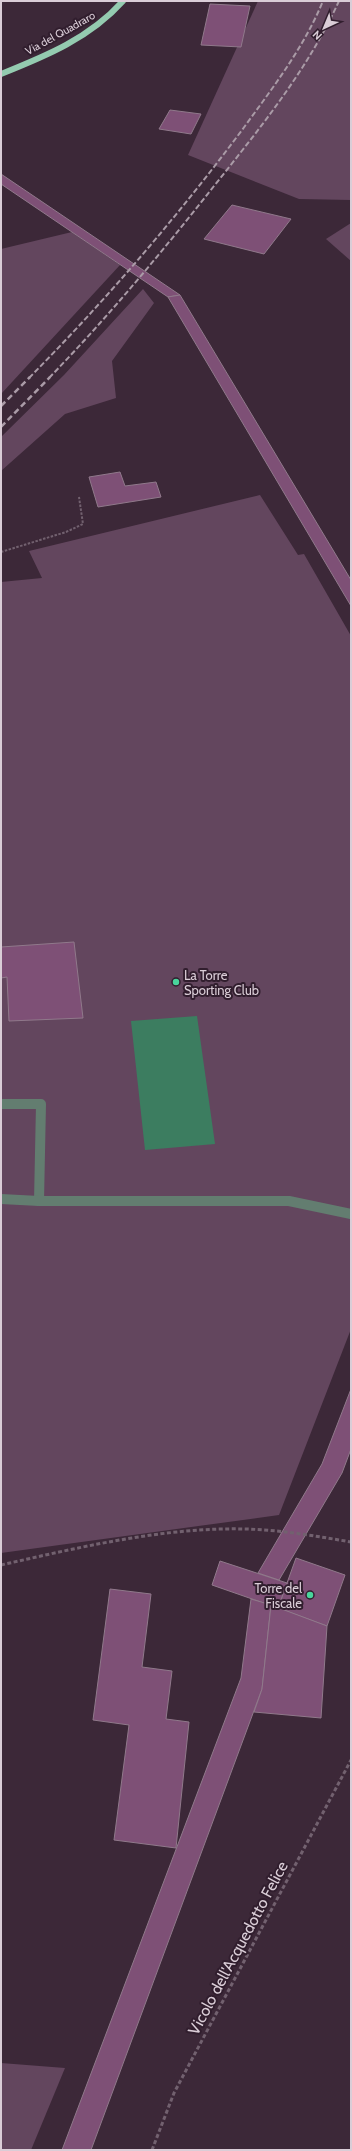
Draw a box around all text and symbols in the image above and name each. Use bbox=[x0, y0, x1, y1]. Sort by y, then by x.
street label: Via del Quadraro bbox=[23, 8, 97, 58]
north arrow bbox=[304, 8, 344, 48]
text: N bbox=[309, 27, 325, 43]
place label: La Torre Sporting Club bbox=[184, 967, 259, 998]
marker: La Torre Sporting Club bbox=[171, 977, 181, 987]
place label: Torre del Fiscale bbox=[254, 1580, 302, 1611]
marker: Torre del Fiscale bbox=[305, 1590, 315, 1600]
street label: Vicolo dell'Acquedotto Felice bbox=[184, 1858, 292, 2038]

